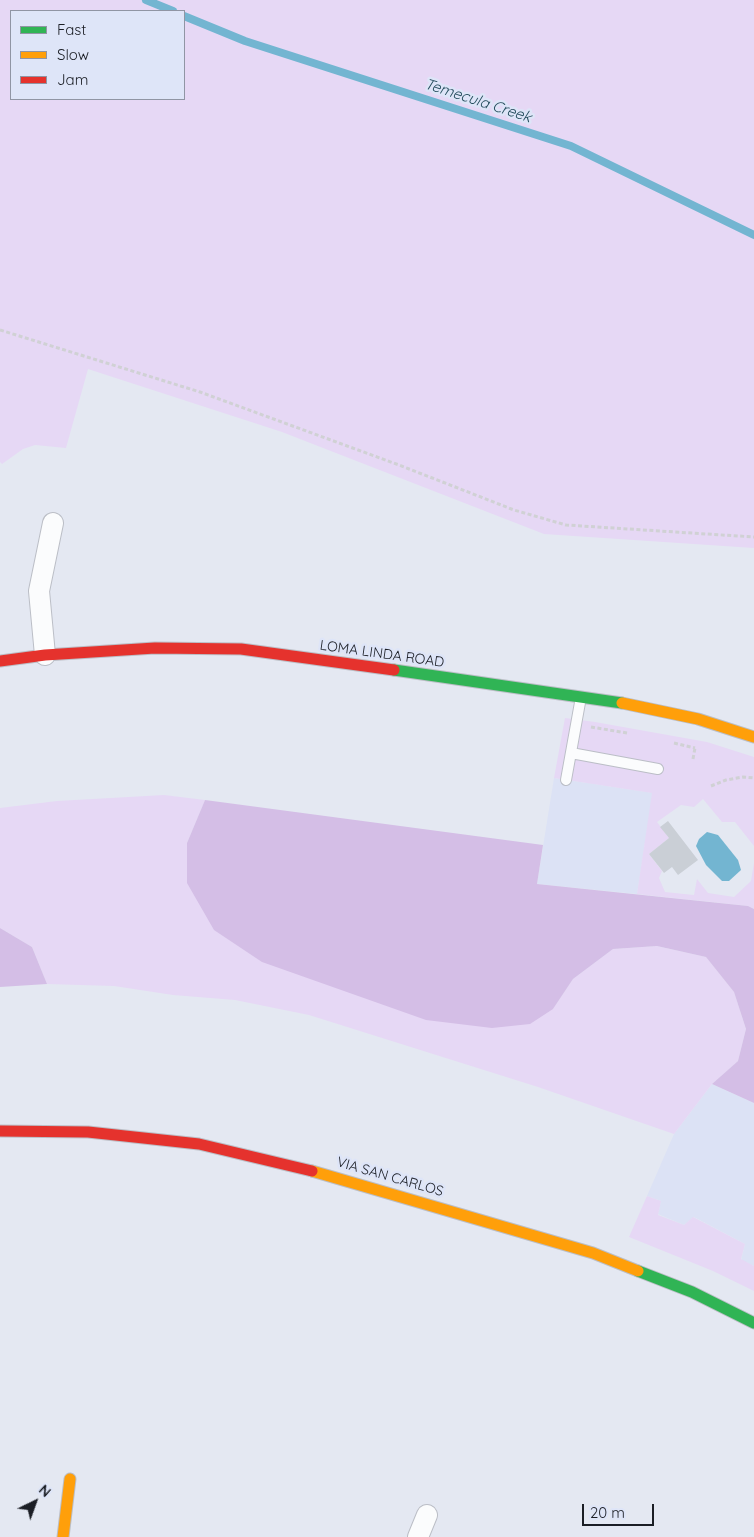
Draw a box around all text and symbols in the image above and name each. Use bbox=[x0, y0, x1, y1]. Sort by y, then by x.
legend bbox=[10, 10, 185, 100]
text: Fast bbox=[57, 20, 86, 39]
text: Slow bbox=[57, 45, 89, 64]
text: Jam bbox=[57, 70, 88, 89]
water label: Temecula Creek bbox=[422, 75, 534, 127]
street label: LOMA LINDA ROAD bbox=[319, 637, 445, 671]
street label: VIA SAN CARLOS bbox=[335, 1154, 445, 1200]
north arrow bbox=[10, 1477, 60, 1527]
text: N bbox=[35, 1481, 55, 1501]
scale bar bbox=[584, 1494, 656, 1526]
text: 20 m bbox=[590, 1503, 625, 1522]

